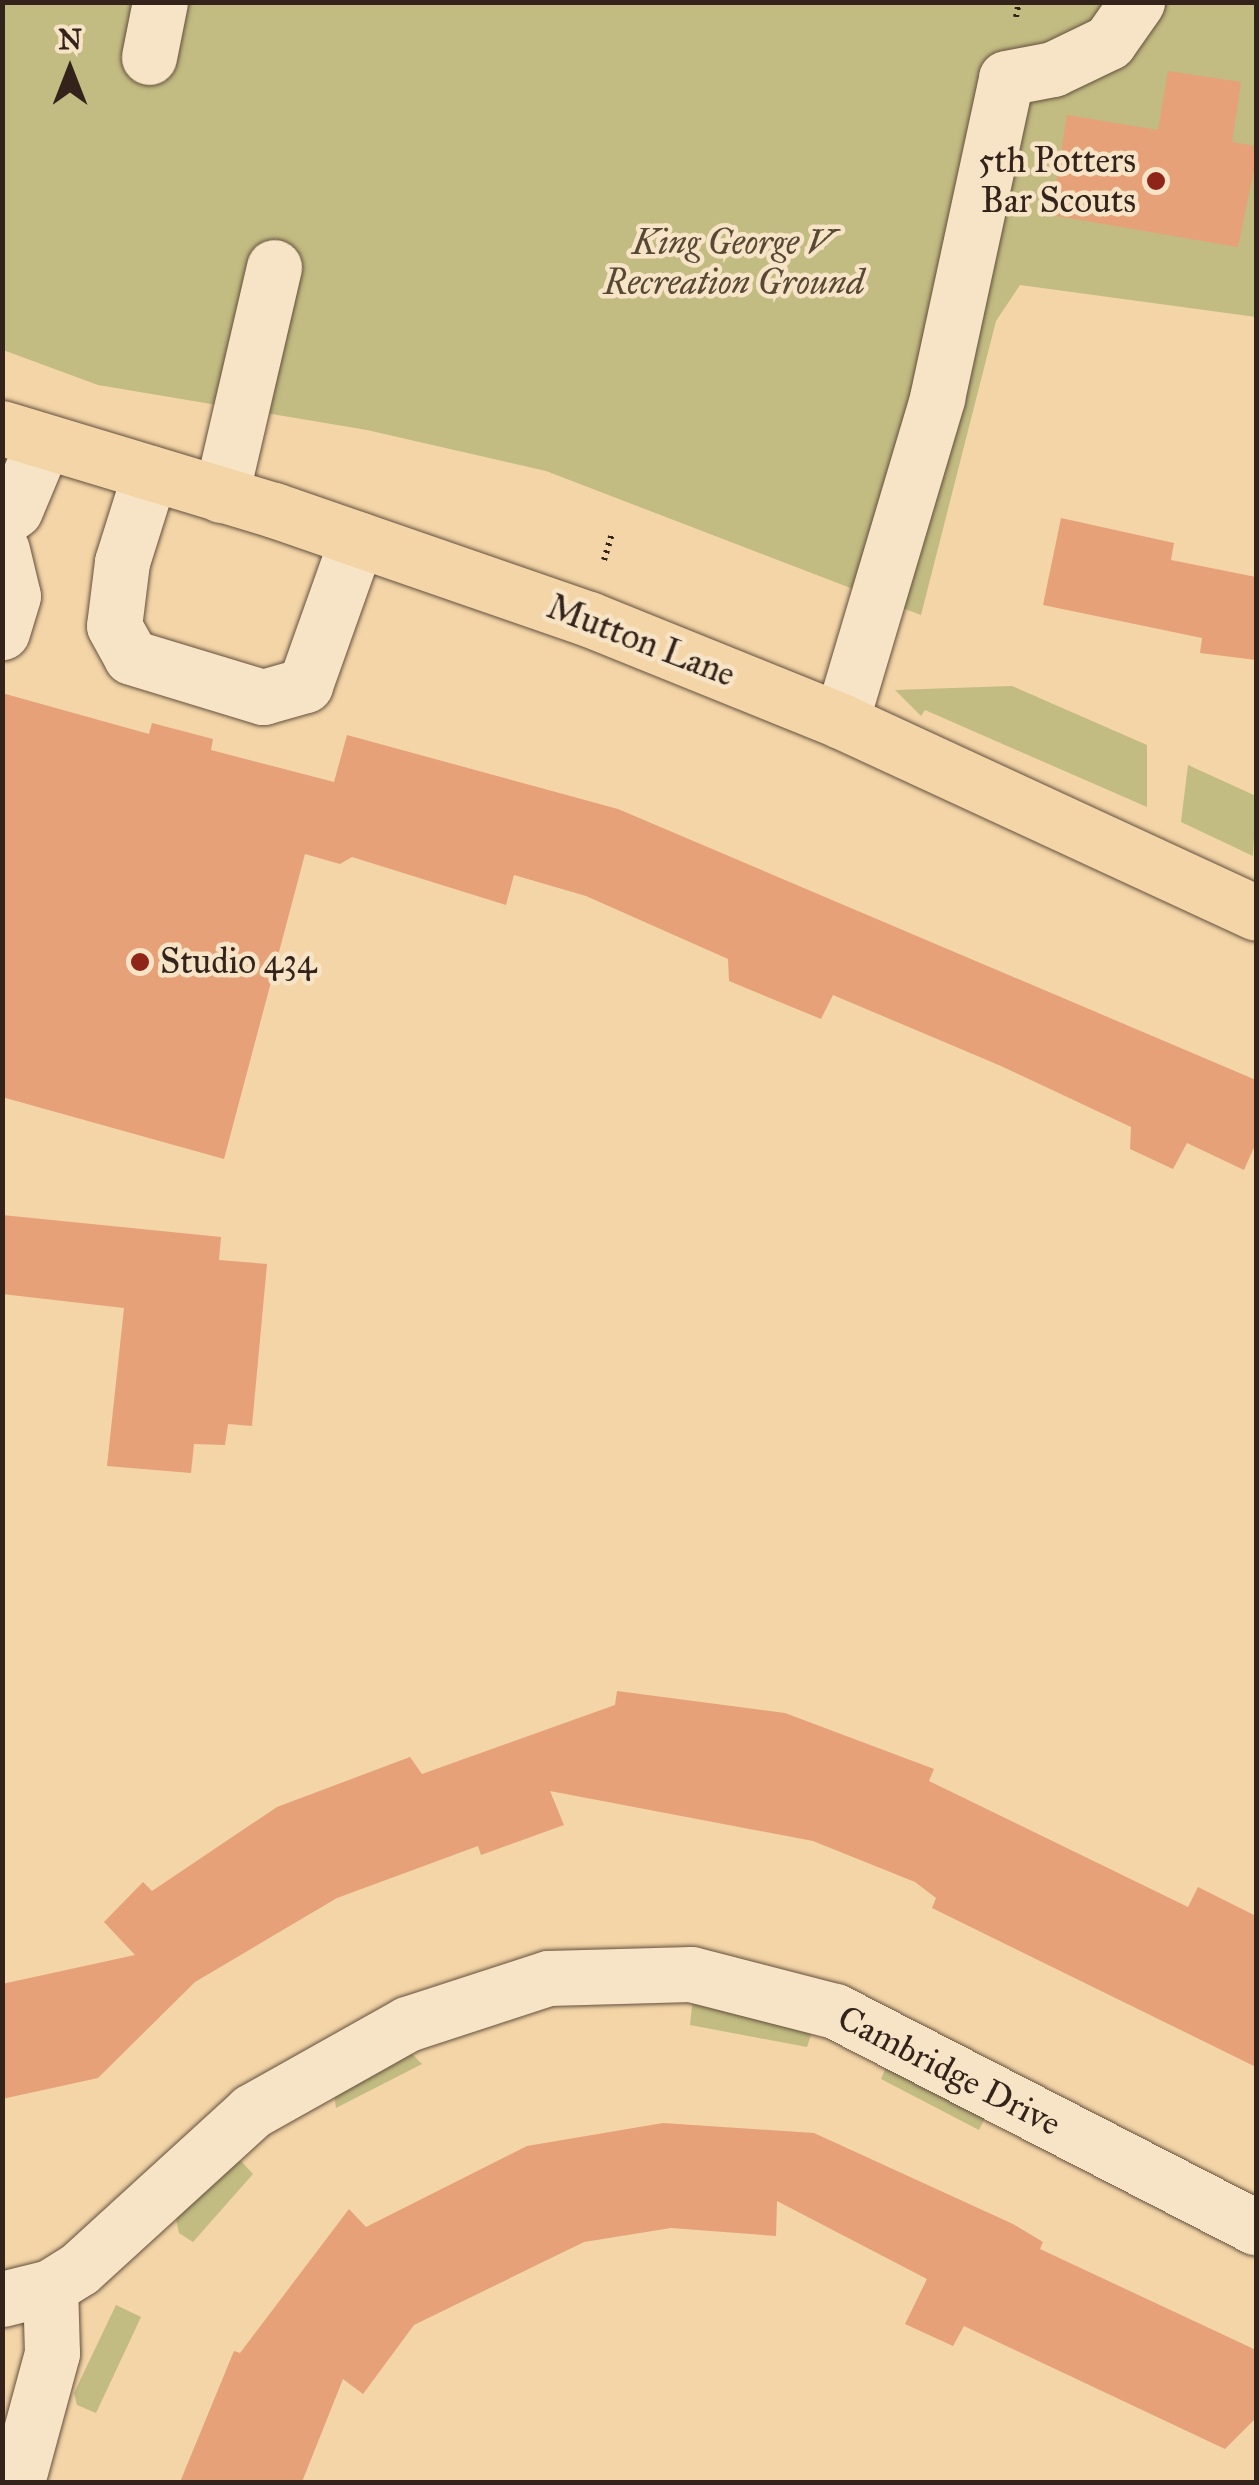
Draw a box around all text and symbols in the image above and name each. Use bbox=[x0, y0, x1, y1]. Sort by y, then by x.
north arrow bbox=[20, 20, 120, 120]
text: N bbox=[58, 22, 82, 57]
place label: 5th Potters Bar Scouts bbox=[978, 140, 1136, 222]
marker: 5th Potters Bar Scouts bbox=[1145, 170, 1167, 192]
park label: King George V Recreation Ground bbox=[603, 222, 865, 304]
street label: Mutton Lane bbox=[541, 586, 741, 696]
place label: Studio 434 bbox=[160, 941, 317, 983]
marker: Studio 434 bbox=[129, 951, 151, 973]
street label: Cambridge Drive bbox=[831, 1997, 1067, 2145]

